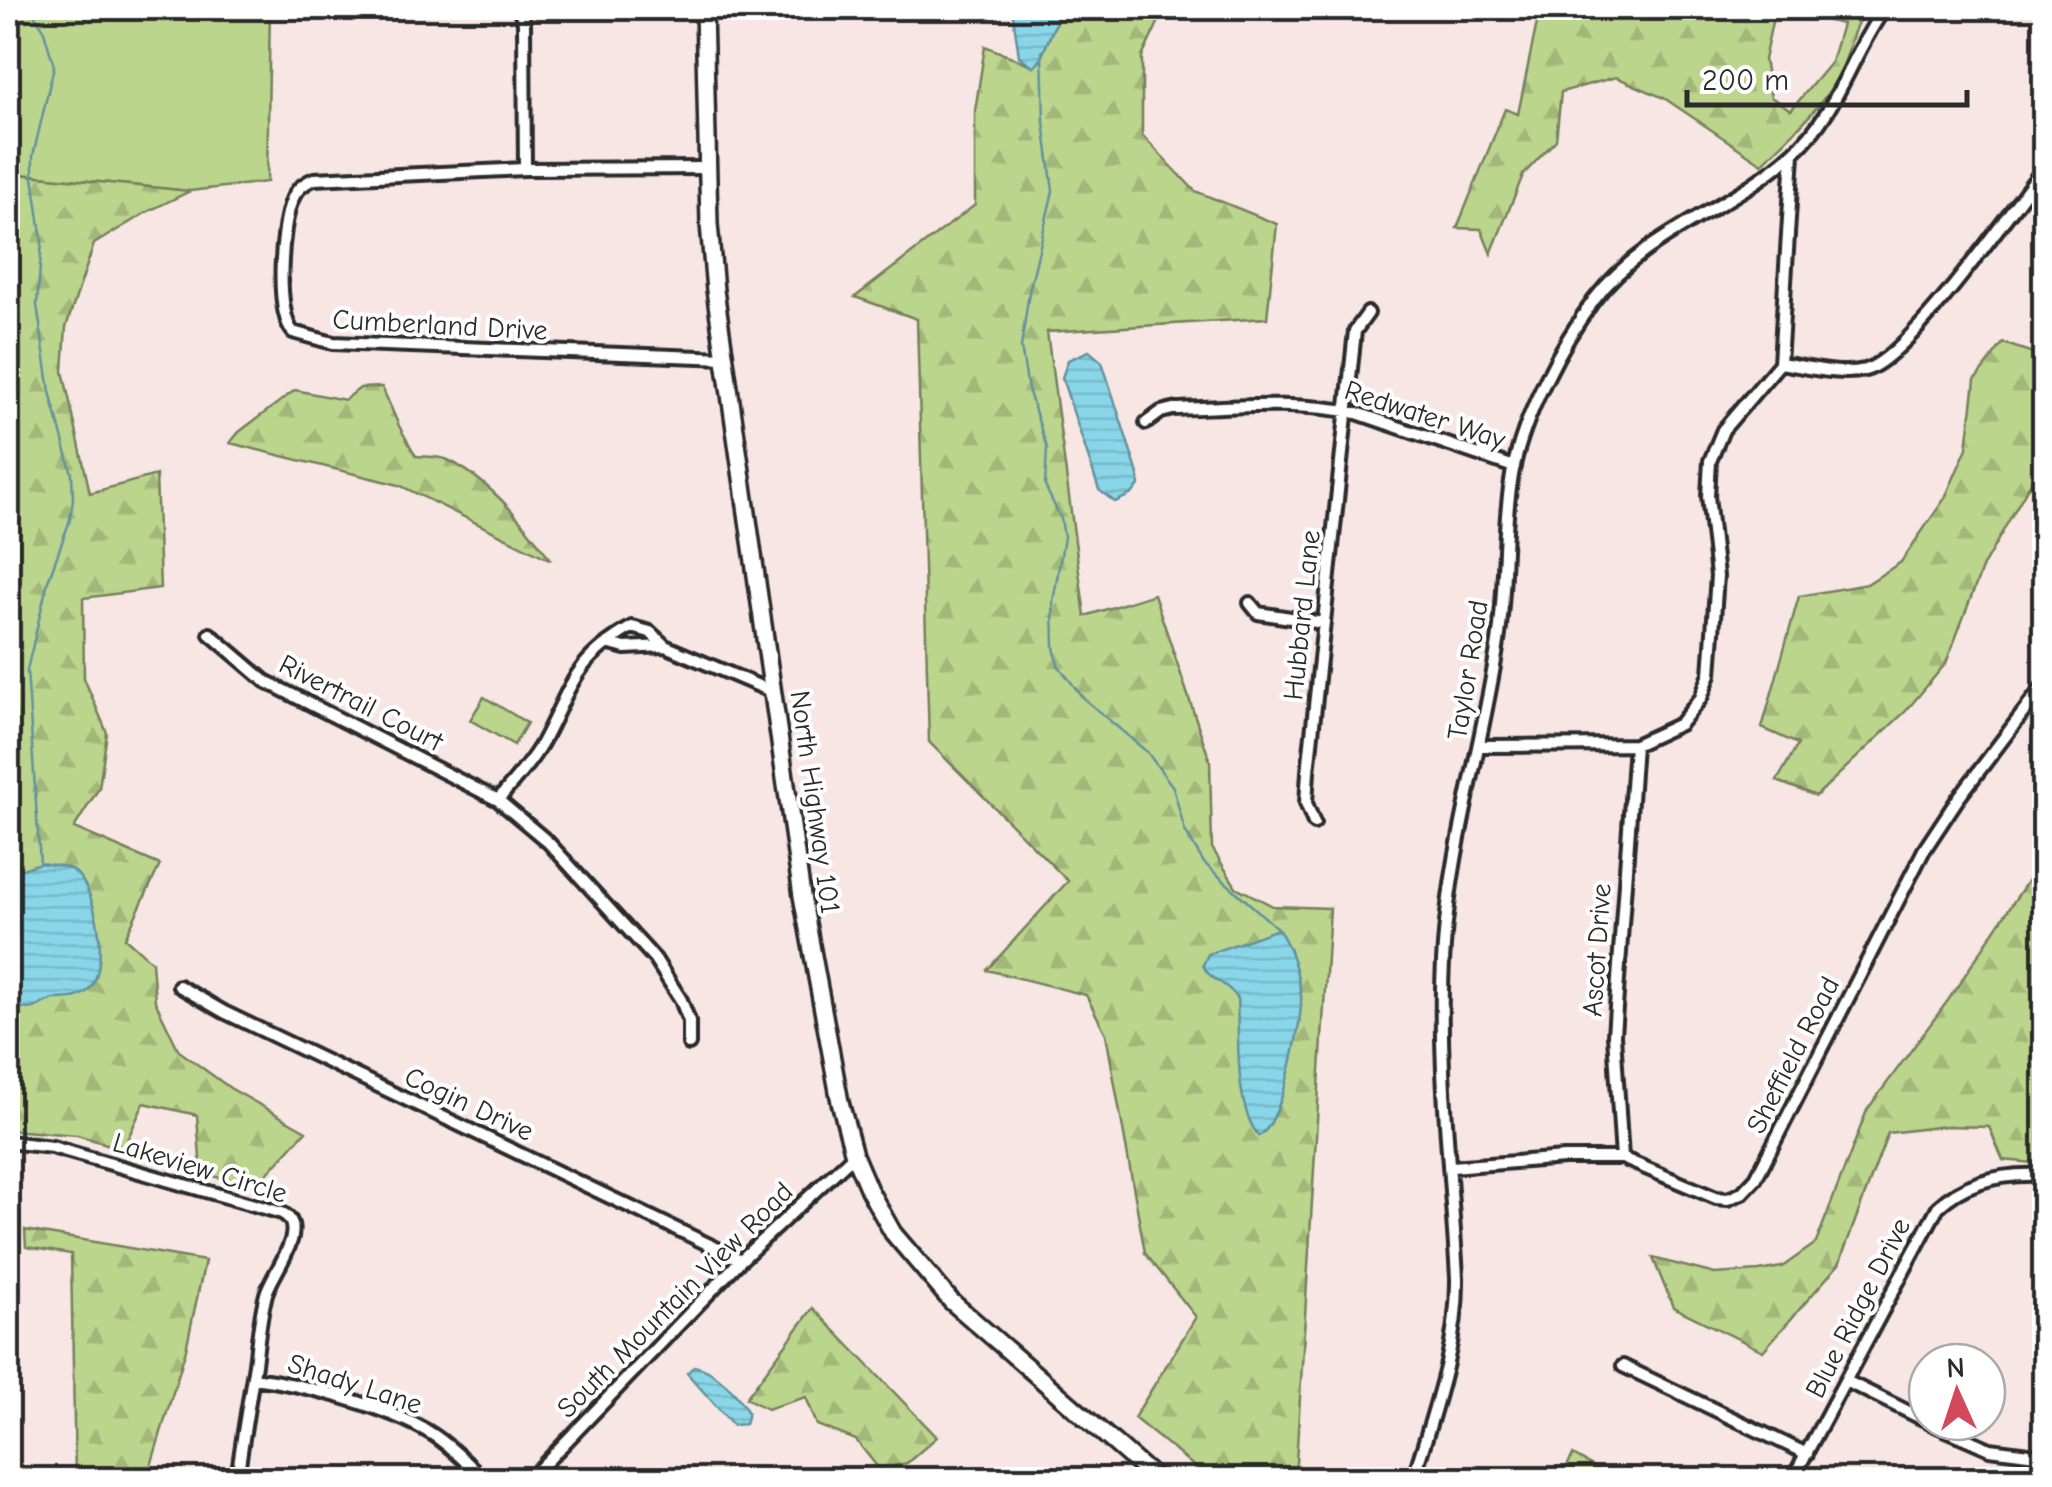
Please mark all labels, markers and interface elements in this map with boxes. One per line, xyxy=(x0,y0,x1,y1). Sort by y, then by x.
scale bar xyxy=(1687,45,1967,107)
text: 200 m xyxy=(1702,63,1789,98)
street label: Cumberland Drive xyxy=(332,303,548,347)
street label: Redwater Way xyxy=(1341,374,1510,456)
street label: Hubbard Lane xyxy=(1277,528,1327,702)
street label: Taylor Road xyxy=(1441,598,1495,742)
street label: Rivertrail Court xyxy=(274,648,449,758)
street label: North Highway 101 xyxy=(784,688,846,916)
street label: Ascot Drive xyxy=(1576,882,1618,1018)
street label: Sheffield Road xyxy=(1740,971,1846,1139)
street label: Cogin Drive xyxy=(400,1060,538,1148)
street label: Lakeview Circle xyxy=(109,1126,291,1210)
street label: South Mountain View Road xyxy=(551,1176,799,1424)
street label: Blue Ridge Drive xyxy=(1799,1213,1917,1403)
north arrow xyxy=(1907,1342,2007,1442)
street label: Shady Lane xyxy=(284,1347,426,1421)
text: N xyxy=(1946,1352,1966,1384)

